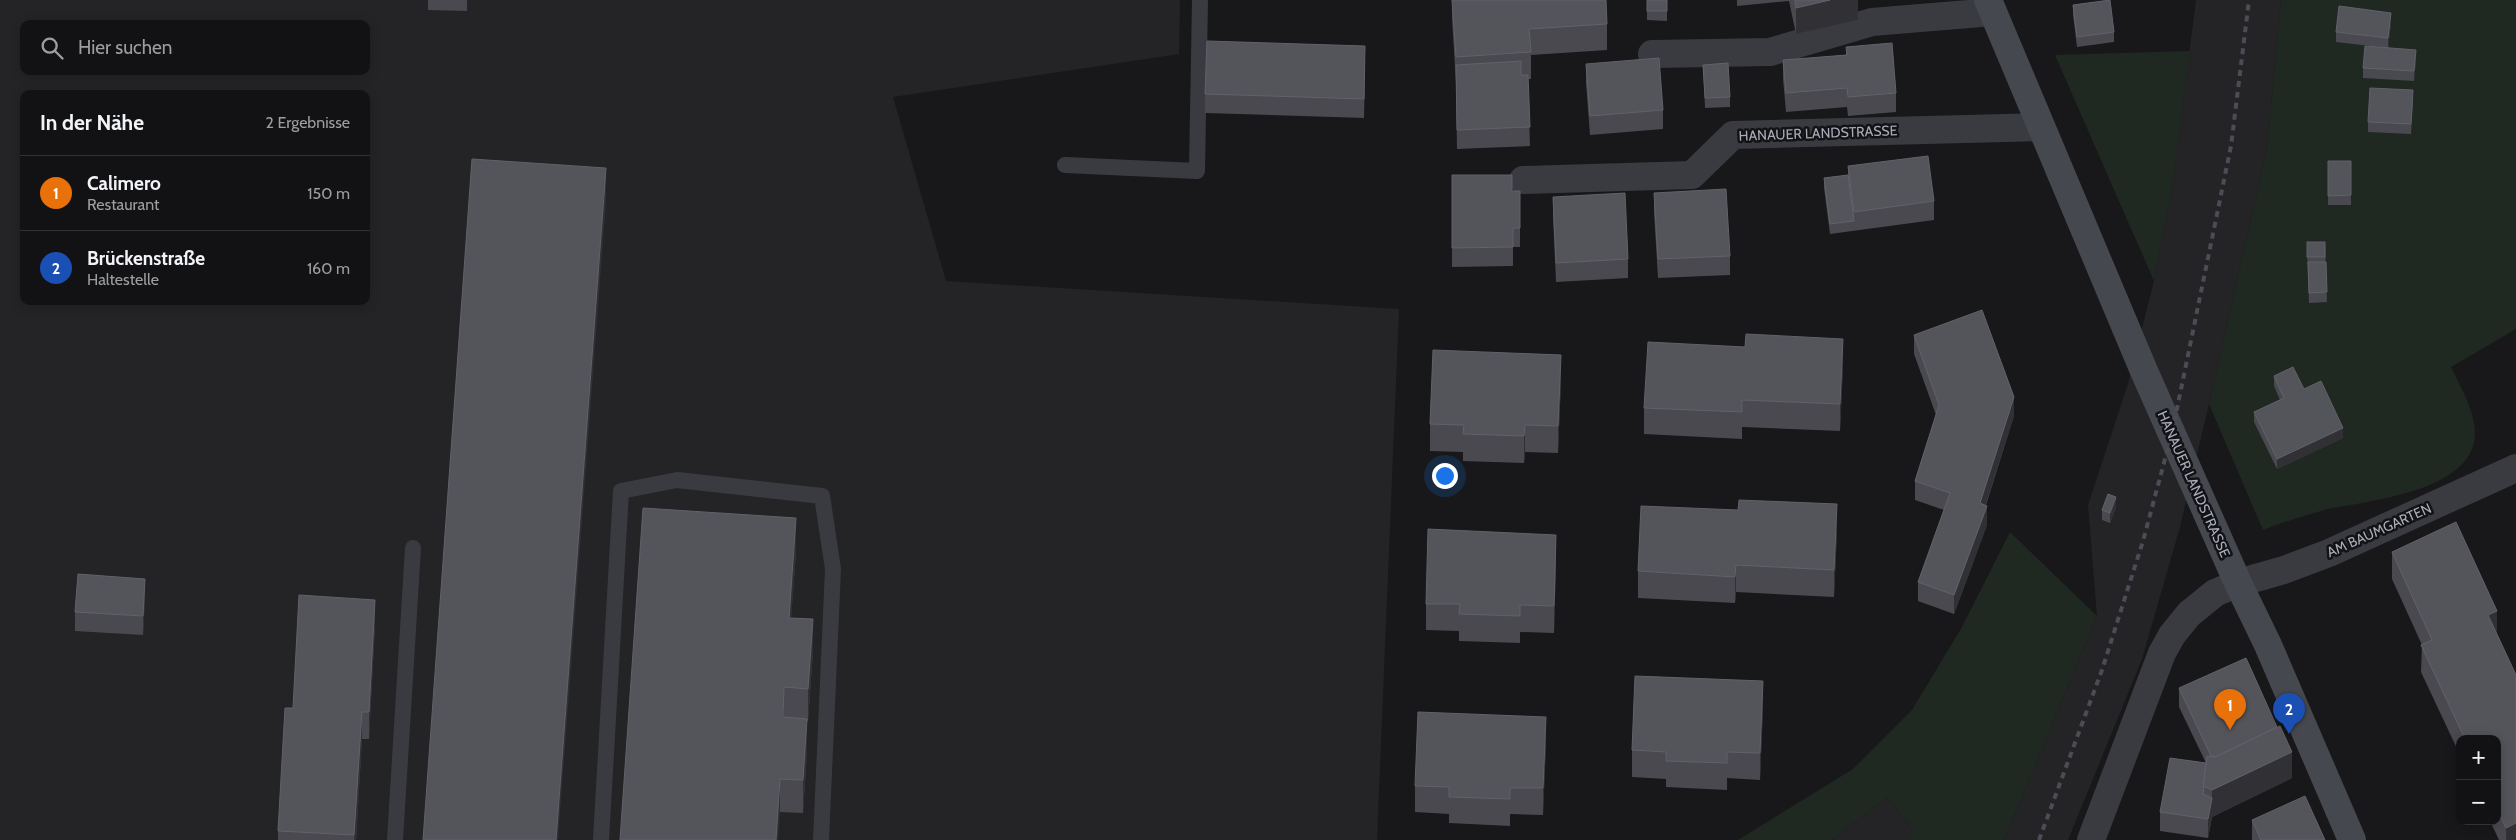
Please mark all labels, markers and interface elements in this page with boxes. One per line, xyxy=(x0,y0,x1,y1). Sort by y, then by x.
search box xyxy=(20,20,370,75)
icon: search xyxy=(38,34,66,62)
text: Hier suchen xyxy=(78,36,172,59)
text: In der Nähe xyxy=(40,110,144,135)
text: 2 Ergebnisse xyxy=(266,113,350,132)
street label: HANAUER LANDSTRASSE xyxy=(1738,121,1898,145)
text: Calimero xyxy=(87,172,161,195)
text: 1 xyxy=(53,184,59,203)
text: 150 m xyxy=(307,184,350,203)
text: Restaurant xyxy=(87,195,159,214)
text: Brückenstraße xyxy=(87,247,205,270)
text: 2 xyxy=(52,259,60,278)
text: 160 m xyxy=(307,259,350,278)
text: Haltestelle xyxy=(87,270,159,289)
street label: HANAUER LANDSTRASSE xyxy=(2153,408,2235,560)
your location xyxy=(1432,463,1458,489)
street label: AM BAUMGARTEN xyxy=(2324,499,2434,561)
pin: 1 xyxy=(2214,689,2246,730)
pin: 2 xyxy=(2273,693,2305,734)
map controls xyxy=(2456,735,2501,825)
button: + xyxy=(2456,735,2501,780)
button: − xyxy=(2456,780,2501,825)

